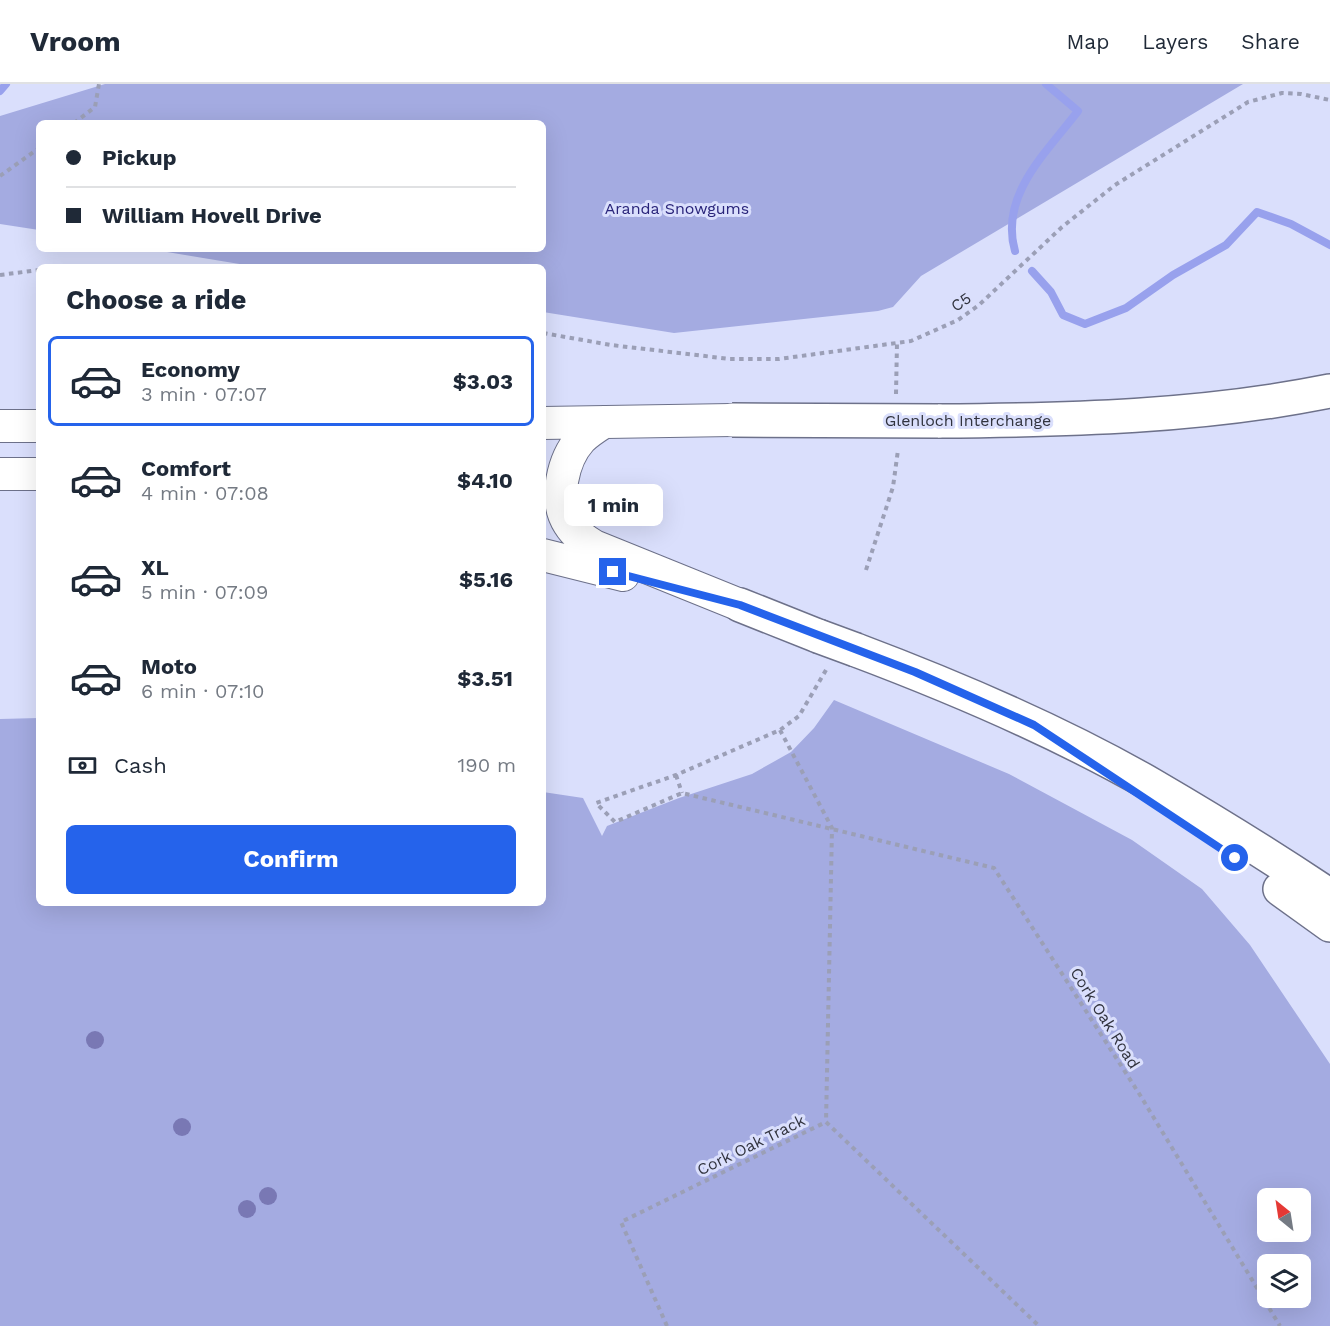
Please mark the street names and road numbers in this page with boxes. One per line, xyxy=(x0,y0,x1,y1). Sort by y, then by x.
street label: C5 xyxy=(947,288,975,316)
street label: Glenloch Interchange xyxy=(885,411,1051,430)
street label: Cork Oak Road xyxy=(1066,964,1144,1072)
street label: Cork Oak Track xyxy=(694,1111,808,1179)

